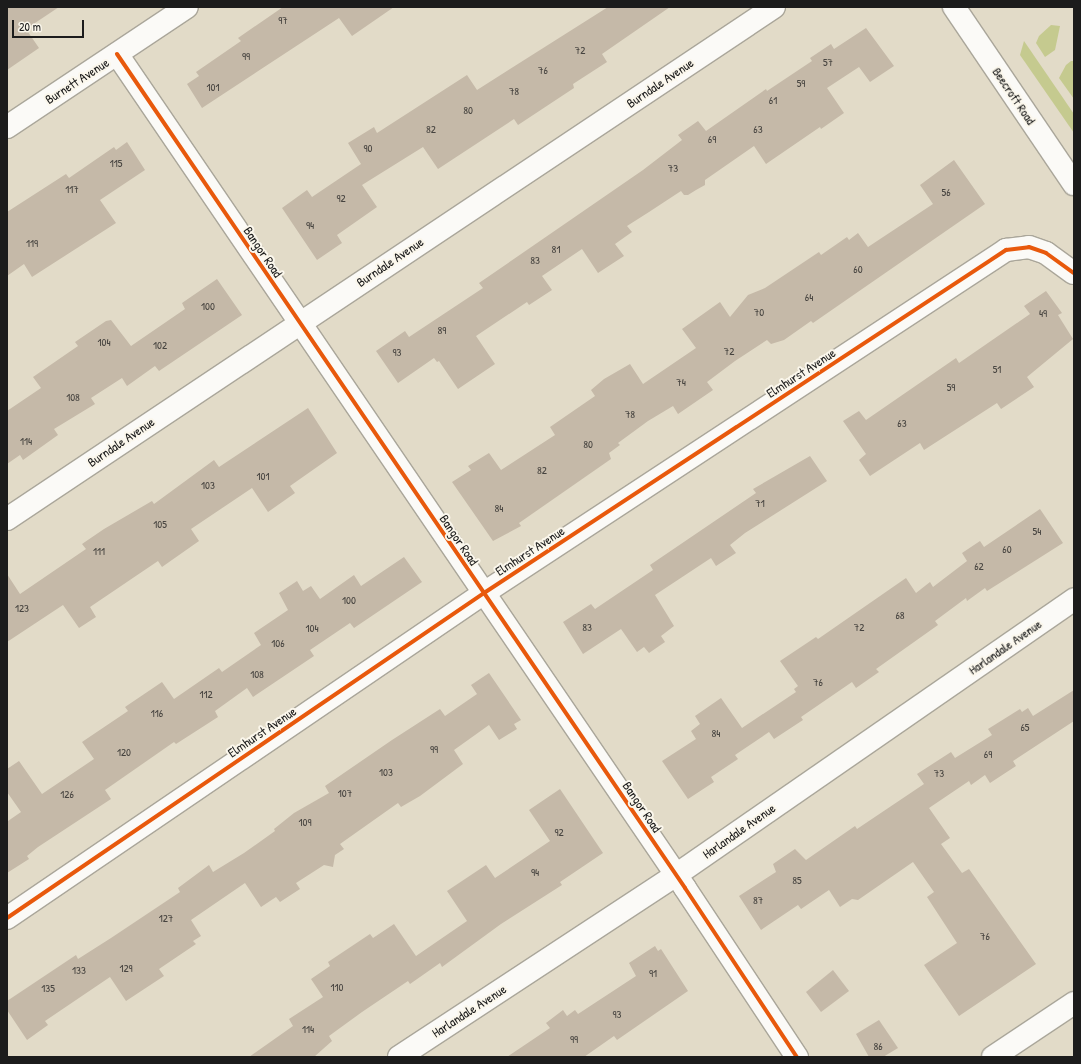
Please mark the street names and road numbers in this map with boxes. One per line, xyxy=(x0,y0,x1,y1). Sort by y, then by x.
street label: Burnett Avenue xyxy=(42,55,112,107)
street label: Burndale Avenue xyxy=(624,55,696,111)
street label: Beecroft Road xyxy=(989,64,1039,128)
street label: Bangor Road xyxy=(240,224,286,280)
street label: Burndale Avenue xyxy=(354,234,426,290)
street label: Elmhurst Avenue xyxy=(764,345,838,401)
street label: Burndale Avenue xyxy=(85,414,157,470)
street label: Bangor Road xyxy=(436,512,482,568)
street label: Elmhurst Avenue xyxy=(493,523,567,579)
street label: Harlandale Avenue xyxy=(966,616,1044,678)
street label: Elmhurst Avenue xyxy=(225,703,299,761)
street label: Bangor Road xyxy=(619,779,665,835)
street label: Harlandale Avenue xyxy=(700,800,778,862)
street label: Harlandale Avenue xyxy=(429,981,509,1041)

